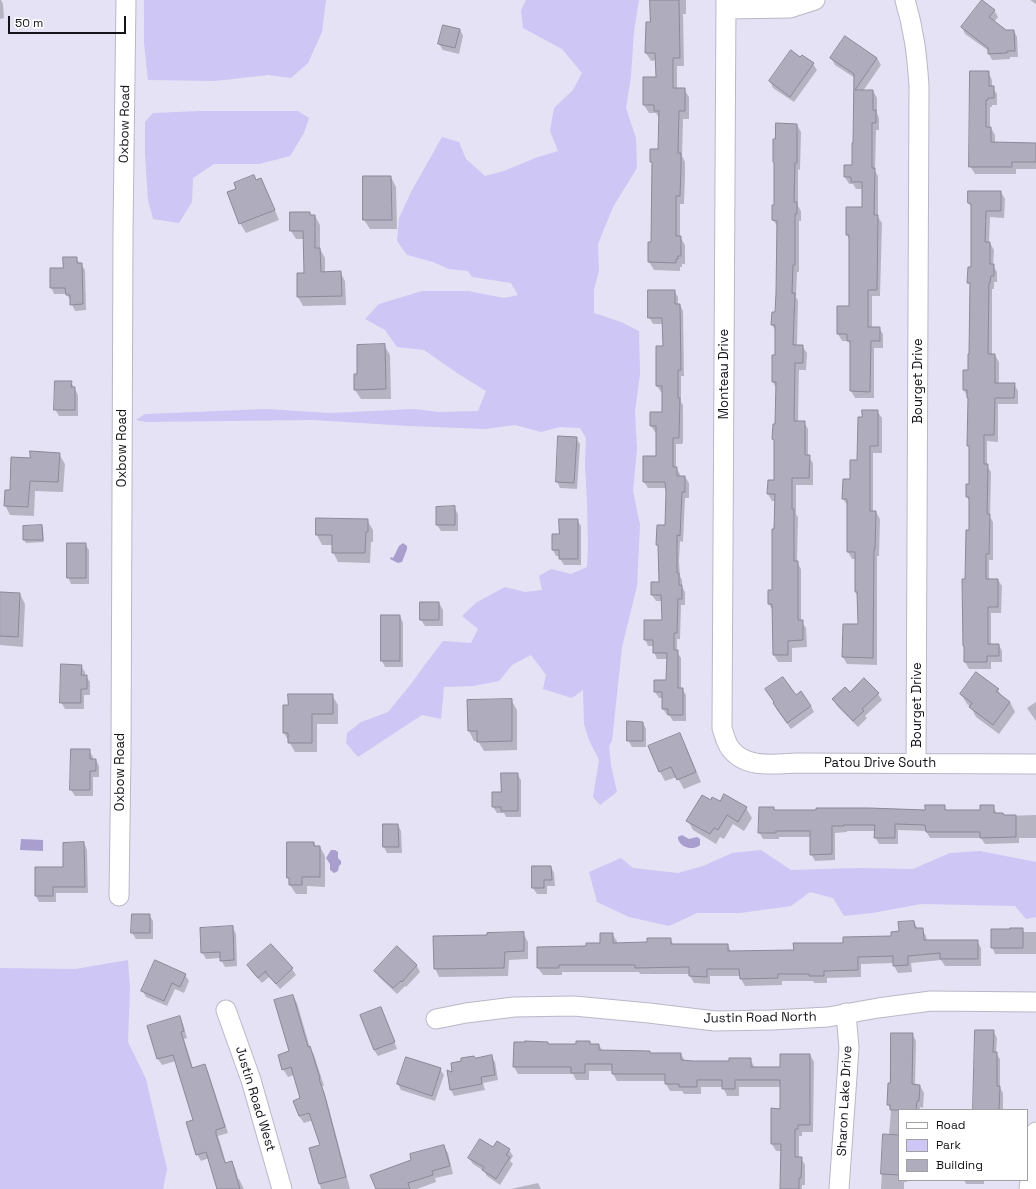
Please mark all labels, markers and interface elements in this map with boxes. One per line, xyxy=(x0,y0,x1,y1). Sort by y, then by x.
scale bar xyxy=(10,8,128,34)
text: 50 m xyxy=(15,15,43,31)
street label: Oxbow Road xyxy=(117,85,133,163)
street label: Monteau Drive xyxy=(716,329,732,419)
street label: Bourget Drive xyxy=(910,338,926,424)
street label: Oxbow Road xyxy=(114,409,130,487)
street label: Bourget Drive xyxy=(909,662,925,748)
street label: Oxbow Road xyxy=(112,733,128,811)
street label: Patou Drive South xyxy=(824,755,936,771)
street label: Justin Road North xyxy=(703,1009,817,1027)
street label: Justin Road West xyxy=(232,1044,278,1154)
street label: Sharon Lake Drive xyxy=(834,1045,856,1157)
legend xyxy=(898,1109,1028,1181)
text: Road xyxy=(936,1117,965,1133)
text: Park xyxy=(936,1137,961,1153)
text: Building xyxy=(936,1157,983,1173)

